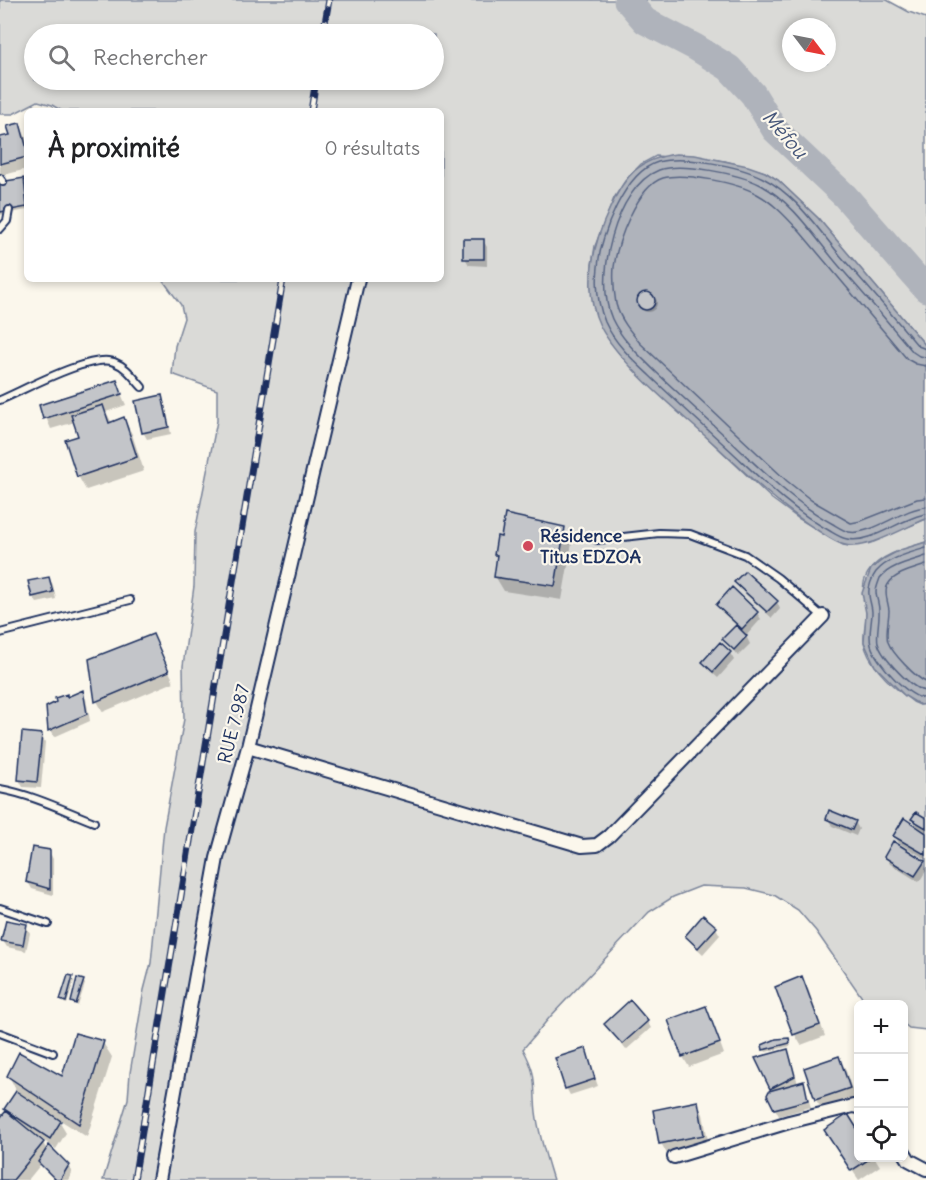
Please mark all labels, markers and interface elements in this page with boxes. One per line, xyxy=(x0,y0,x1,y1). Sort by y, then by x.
north arrow xyxy=(782,18,836,72)
search box xyxy=(24,24,444,90)
icon: search xyxy=(45,41,78,74)
text: Rechercher xyxy=(93,43,208,71)
water label: Méfou xyxy=(758,104,814,164)
text: À proximité xyxy=(48,131,180,164)
text: 0 résultats xyxy=(324,135,420,160)
place label: Résidence Titus EDZOA xyxy=(540,524,641,568)
marker: Résidence Titus EDZOA xyxy=(521,539,535,553)
street label: RUE 7.987 xyxy=(213,682,254,766)
map controls xyxy=(854,1000,908,1162)
button: + xyxy=(854,1000,908,1054)
button: − xyxy=(854,1054,908,1108)
button: locate xyxy=(854,1108,908,1162)

